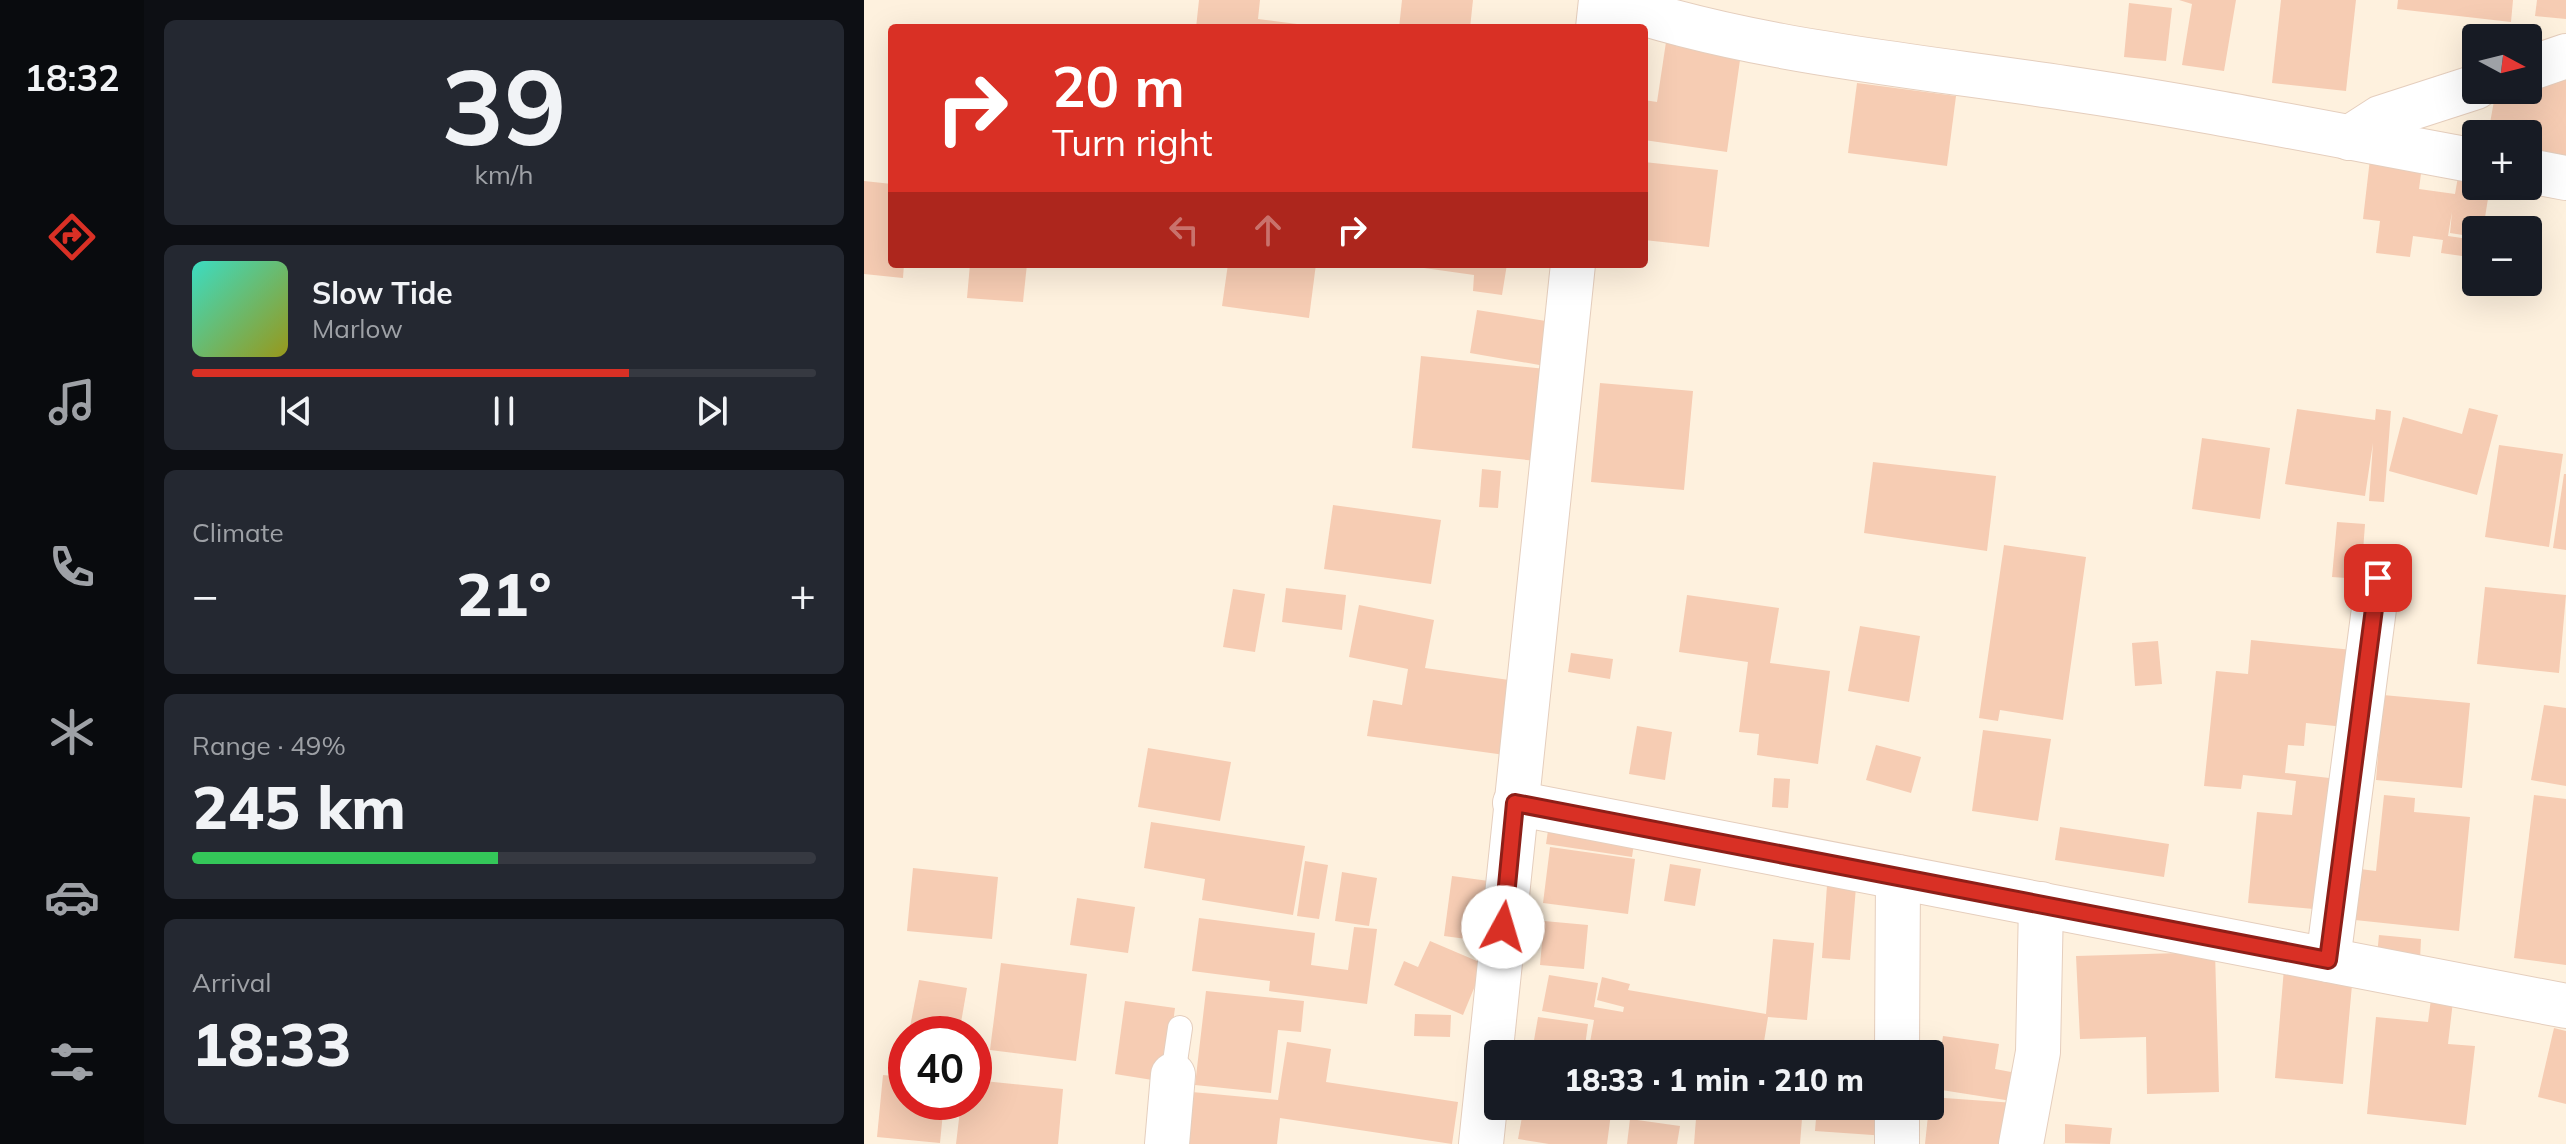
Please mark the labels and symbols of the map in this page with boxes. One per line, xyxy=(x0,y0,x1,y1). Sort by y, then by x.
north arrow xyxy=(2462,24,2542,104)
pin xyxy=(2344,544,2412,612)
position arrow xyxy=(1461,885,1545,969)
speed limit sign: 40 xyxy=(888,1016,992,1120)

